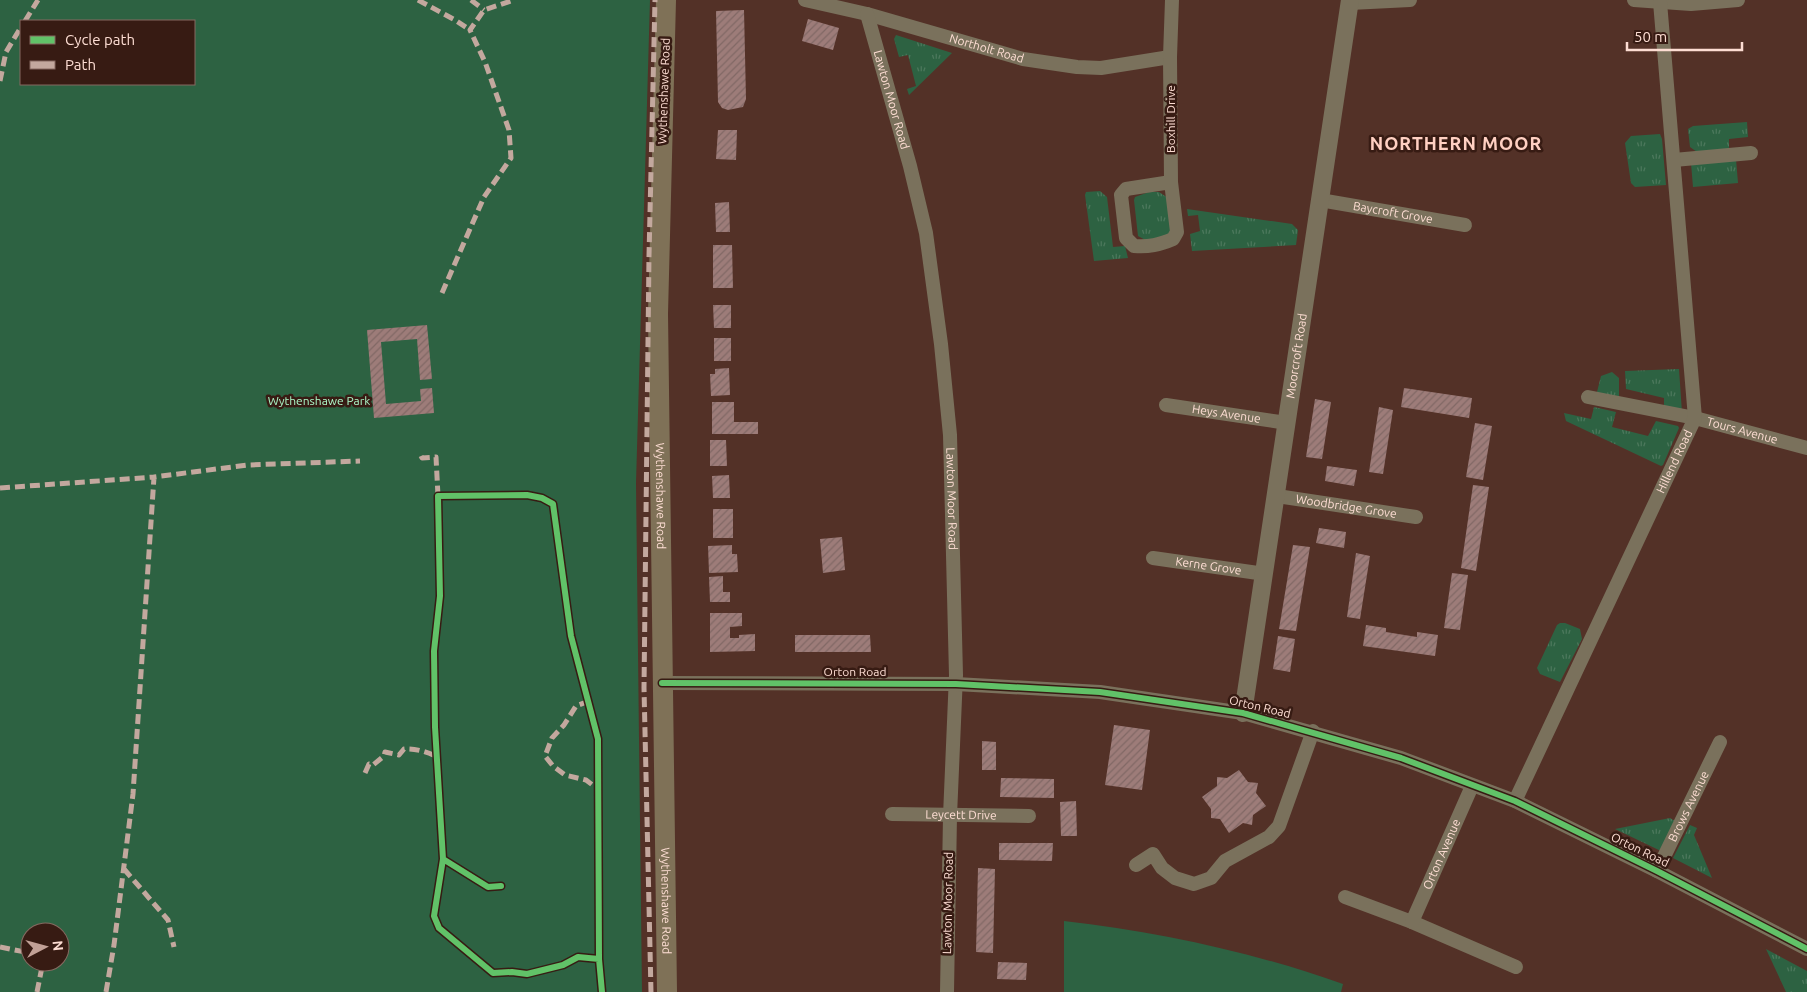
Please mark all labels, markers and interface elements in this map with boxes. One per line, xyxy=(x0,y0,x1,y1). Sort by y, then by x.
legend xyxy=(20,20,195,85)
scale bar xyxy=(1627,20,1742,52)
text: 50 m xyxy=(1634,28,1667,45)
text: Cycle path xyxy=(65,31,135,48)
street label: Northolt Road xyxy=(948,31,1026,65)
street label: Wythenshawe Road xyxy=(655,38,672,144)
street label: Lawton Moor Road xyxy=(872,48,912,151)
text: Path xyxy=(65,56,96,73)
street label: Boxhill Drive xyxy=(1164,85,1177,153)
district label: NORTHERN MOOR xyxy=(1370,133,1542,153)
street label: Baycroft Grove xyxy=(1352,199,1434,225)
street label: Moorcroft Road xyxy=(1283,312,1309,399)
park label: Wythenshawe Park xyxy=(268,394,370,407)
street label: Heys Avenue xyxy=(1191,402,1262,425)
street label: Tours Avenue xyxy=(1705,414,1779,446)
street label: Hillend Road xyxy=(1654,428,1695,495)
street label: Wythenshawe Road xyxy=(654,443,668,549)
street label: Lawton Moor Road xyxy=(944,447,960,550)
street label: Woodbridge Grove xyxy=(1295,492,1398,520)
street label: Kerne Grove xyxy=(1175,554,1242,577)
street label: Orton Road xyxy=(824,665,886,678)
street label: Orton Road xyxy=(1228,693,1292,720)
street label: Brows Avenue xyxy=(1665,769,1711,844)
street label: Leycett Drive xyxy=(925,807,997,822)
street label: Orton Avenue xyxy=(1420,817,1463,891)
street label: Orton Road xyxy=(1609,830,1671,869)
street label: Wythenshawe Road xyxy=(659,847,673,954)
street label: Lawton Moor Road xyxy=(940,852,955,954)
north arrow xyxy=(20,922,70,972)
text: N xyxy=(49,940,66,952)

